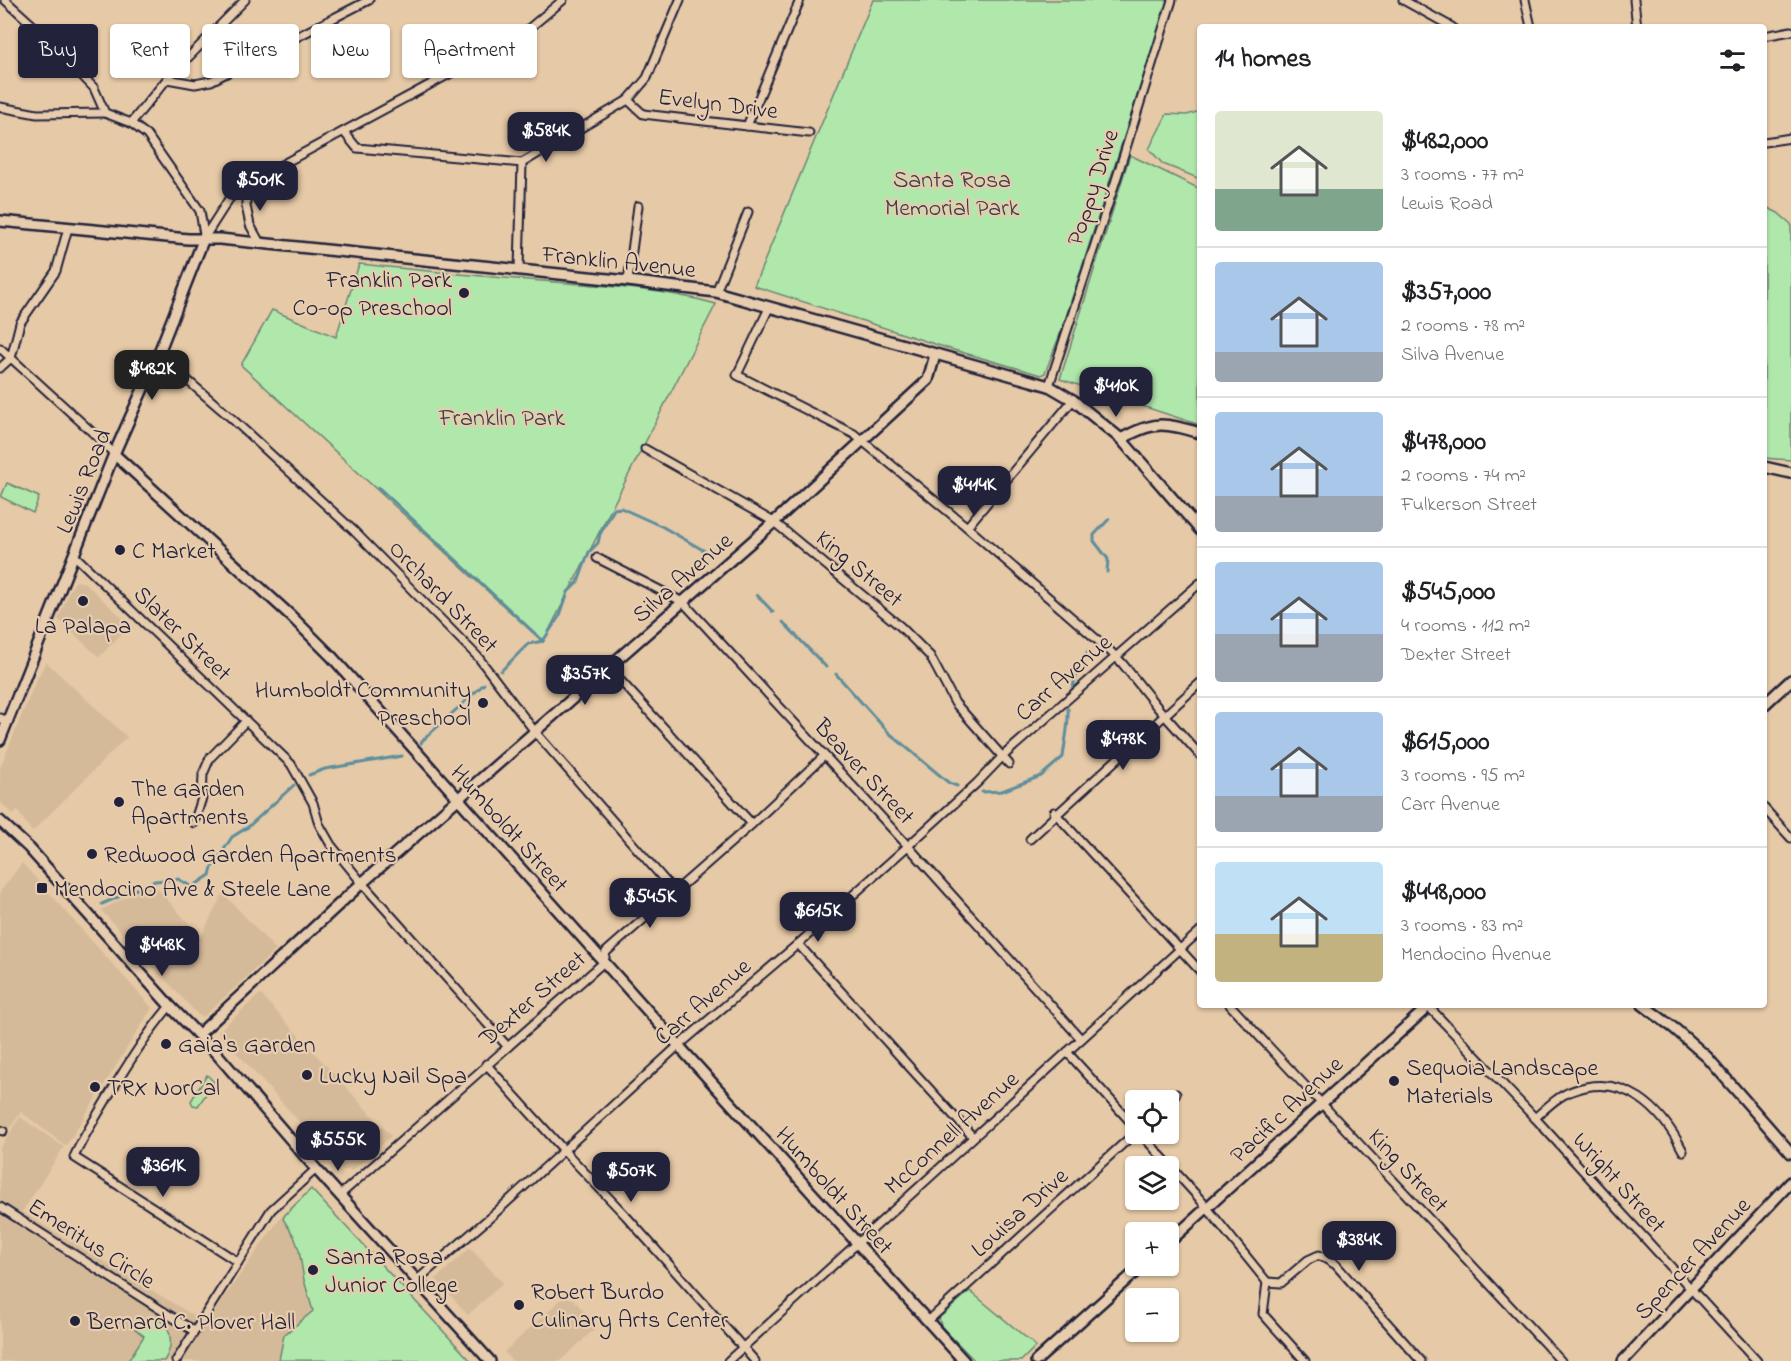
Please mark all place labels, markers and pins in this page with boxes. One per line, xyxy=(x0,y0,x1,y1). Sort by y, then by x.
pin: $584K xyxy=(504,112,588,163)
pin: $501K xyxy=(218,161,302,212)
place label: Franklin Park Co-op Preschool xyxy=(293,264,452,327)
marker: Franklin Park Co-op Preschool xyxy=(457,286,471,300)
pin: $482K xyxy=(110,350,194,401)
pin: $410K xyxy=(1074,367,1158,418)
pin: $414K xyxy=(932,466,1016,517)
place label: C Market xyxy=(132,535,215,570)
marker: C Market xyxy=(113,543,127,557)
marker: La Palapa xyxy=(76,594,90,608)
place label: La Palapa xyxy=(35,610,131,645)
pin: $357K xyxy=(543,655,627,706)
place label: Humboldt Community Preschool xyxy=(255,674,471,737)
marker: Humboldt Community Preschool xyxy=(476,696,490,710)
pin: $478K xyxy=(1081,720,1165,771)
place label: The Garden Apartments xyxy=(131,773,249,836)
marker: The Garden Apartments xyxy=(112,795,126,809)
place label: Redwood Garden Apartments xyxy=(104,839,397,874)
marker: Redwood Garden Apartments xyxy=(85,847,99,861)
place label: Mendocino Ave & Steele Lane xyxy=(54,873,331,908)
pin: $545K xyxy=(608,878,692,929)
marker: Mendocino Ave & Steele Lane xyxy=(35,881,49,895)
pin: $615K xyxy=(776,892,860,943)
pin: $448K xyxy=(120,926,204,977)
place label: Gaia's Garden xyxy=(178,1029,316,1064)
marker: Gaia's Garden xyxy=(159,1037,173,1051)
place label: Sequoia Landscape Materials xyxy=(1406,1052,1599,1115)
place label: Lucky Nail Spa xyxy=(319,1060,467,1096)
marker: Lucky Nail Spa xyxy=(300,1068,314,1082)
place label: TRX NorCal xyxy=(107,1072,220,1107)
marker: Sequoia Landscape Materials xyxy=(1387,1074,1401,1088)
marker: TRX NorCal xyxy=(88,1080,102,1094)
pin: $555K xyxy=(296,1121,380,1172)
pin: $361K xyxy=(121,1147,205,1198)
pin: $507K xyxy=(589,1152,673,1203)
pin: $384K xyxy=(1317,1221,1401,1272)
place label: Santa Rosa Junior College xyxy=(325,1241,458,1304)
marker: Santa Rosa Junior College xyxy=(306,1263,320,1277)
place label: Robert Burdo Culinary Arts Center xyxy=(531,1276,729,1340)
marker: Robert Burdo Culinary Arts Center xyxy=(512,1298,526,1312)
place label: Bernard C. Plover Hall xyxy=(86,1306,295,1341)
marker: Bernard C. Plover Hall xyxy=(68,1314,82,1328)

